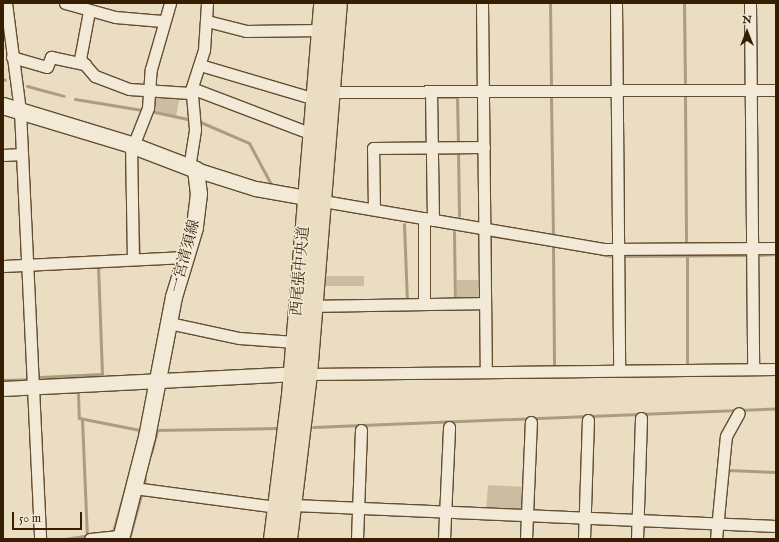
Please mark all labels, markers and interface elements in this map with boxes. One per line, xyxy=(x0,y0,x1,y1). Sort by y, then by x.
north arrow xyxy=(727,12,767,52)
text: N xyxy=(742,13,752,27)
street label: 一宮清須線 xyxy=(167,217,203,295)
street label: 西尾張中央道 xyxy=(287,225,313,317)
scale bar xyxy=(14,504,84,530)
text: 50 m xyxy=(19,511,41,526)

